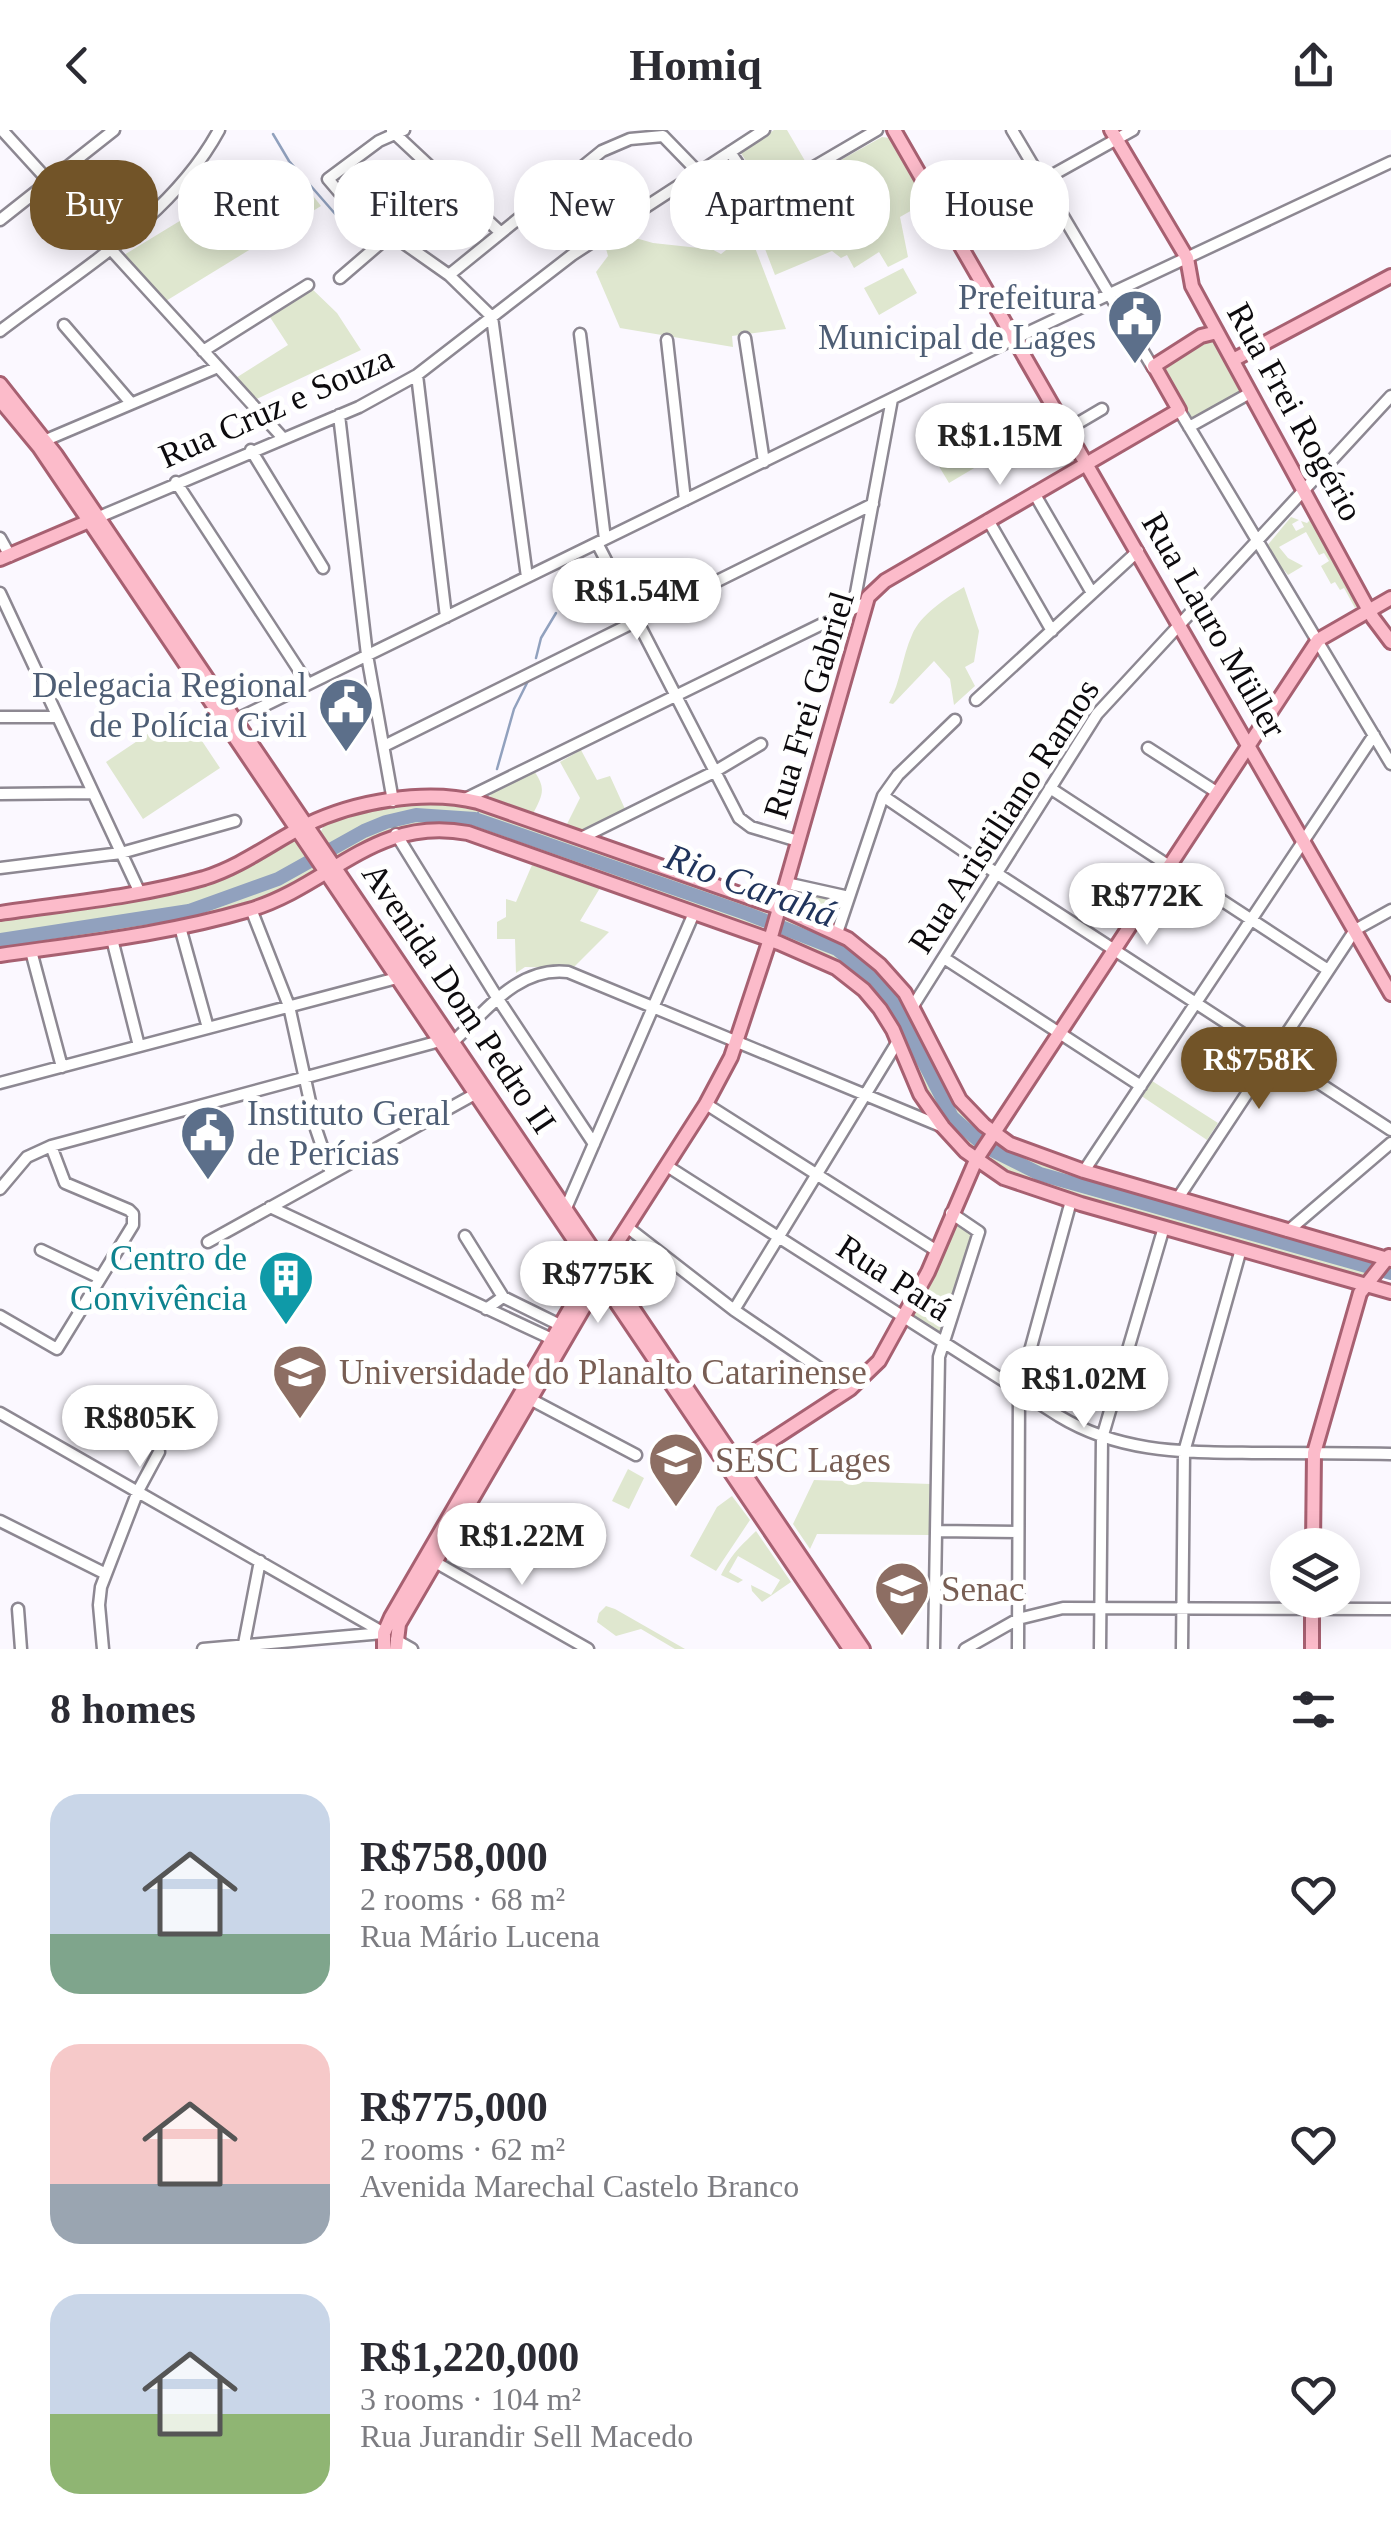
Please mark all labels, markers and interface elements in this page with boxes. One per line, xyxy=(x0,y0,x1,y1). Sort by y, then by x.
icon: back xyxy=(50,38,105,93)
icon: share xyxy=(1286,38,1341,93)
text: Homiq xyxy=(629,40,762,90)
chip: Buy xyxy=(30,160,158,250)
chip: Rent xyxy=(178,160,314,250)
chip: Filters xyxy=(334,160,494,250)
chip: New xyxy=(514,160,650,250)
chip: Apartment xyxy=(670,160,890,250)
chip: House xyxy=(910,160,1069,250)
place label: Prefeitura Municipal de Lages xyxy=(818,278,1096,357)
public building icon: Prefeitura Municipal de Lages xyxy=(1105,287,1165,366)
street label: Rua Frei Rogério xyxy=(1219,296,1371,528)
street label: Rua Cruz e Souza xyxy=(153,338,399,476)
pin: R$1.15M xyxy=(908,403,1092,488)
text: R$1.15M xyxy=(937,417,1063,453)
street label: Rua Lauro Müller xyxy=(1134,506,1294,744)
pin: R$1.54M xyxy=(545,558,729,643)
text: R$1.54M xyxy=(574,572,700,608)
street label: Rua Frei Gabriel xyxy=(756,587,862,823)
place label: Delegacia Regional de Polícia Civil xyxy=(32,666,307,745)
street label: Rua Aristiliano Ramos xyxy=(901,672,1107,960)
public building icon: Delegacia Regional de Polícia Civil xyxy=(316,675,376,754)
water label: Rio Carahá xyxy=(659,834,842,935)
street label: Avenida Dom Pedro II xyxy=(354,856,564,1140)
pin: R$772K xyxy=(1066,863,1228,948)
text: R$772K xyxy=(1091,877,1203,913)
pin: R$758K xyxy=(1178,1027,1340,1112)
text: R$758K xyxy=(1203,1041,1315,1077)
place label: Instituto Geral de Perícias xyxy=(247,1094,450,1173)
public building icon: Instituto Geral de Perícias xyxy=(178,1103,238,1182)
street label: Rua Pará xyxy=(830,1227,958,1329)
place label: Centro de Convivência xyxy=(70,1239,247,1318)
pin: R$775K xyxy=(517,1241,679,1326)
building icon: Centro de Convivência xyxy=(256,1248,316,1327)
text: R$775K xyxy=(542,1255,654,1291)
school or university icon: Universidade do Planalto Catarinense xyxy=(270,1342,330,1421)
pin: R$1.02M xyxy=(992,1346,1176,1431)
place label: Universidade do Planalto Catarinense xyxy=(339,1353,867,1392)
text: R$1.02M xyxy=(1021,1360,1147,1396)
pin: R$805K xyxy=(59,1385,221,1470)
text: R$805K xyxy=(84,1399,196,1435)
school or university icon: SESC Lages xyxy=(646,1430,706,1509)
place label: SESC Lages xyxy=(715,1441,891,1480)
pin: R$1.22M xyxy=(430,1503,614,1588)
text: R$1.22M xyxy=(459,1517,585,1553)
map controls xyxy=(1270,1528,1360,1618)
button: layers xyxy=(1270,1528,1360,1618)
school or university icon: Senac xyxy=(872,1559,932,1638)
place label: Senac xyxy=(941,1570,1025,1609)
icon: filters xyxy=(1286,1682,1341,1737)
text: 8 homes xyxy=(50,1686,196,1732)
icon: home xyxy=(130,1834,250,1954)
text: R$758,000 xyxy=(360,1834,548,1880)
icon: heart xyxy=(1286,1867,1341,1922)
text: 2 rooms · 68 m² xyxy=(360,1881,565,1917)
text: Rua Mário Lucena xyxy=(360,1918,600,1954)
icon: home xyxy=(130,2084,250,2204)
text: R$775,000 xyxy=(360,2084,548,2130)
icon: heart xyxy=(1286,2117,1341,2172)
text: 2 rooms · 62 m² xyxy=(360,2131,565,2167)
text: Avenida Marechal Castelo Branco xyxy=(360,2168,799,2204)
icon: home xyxy=(130,2334,250,2454)
text: R$1,220,000 xyxy=(360,2334,579,2380)
icon: heart xyxy=(1286,2367,1341,2422)
text: 3 rooms · 104 m² xyxy=(360,2381,581,2417)
text: Rua Jurandir Sell Macedo xyxy=(360,2418,693,2454)

